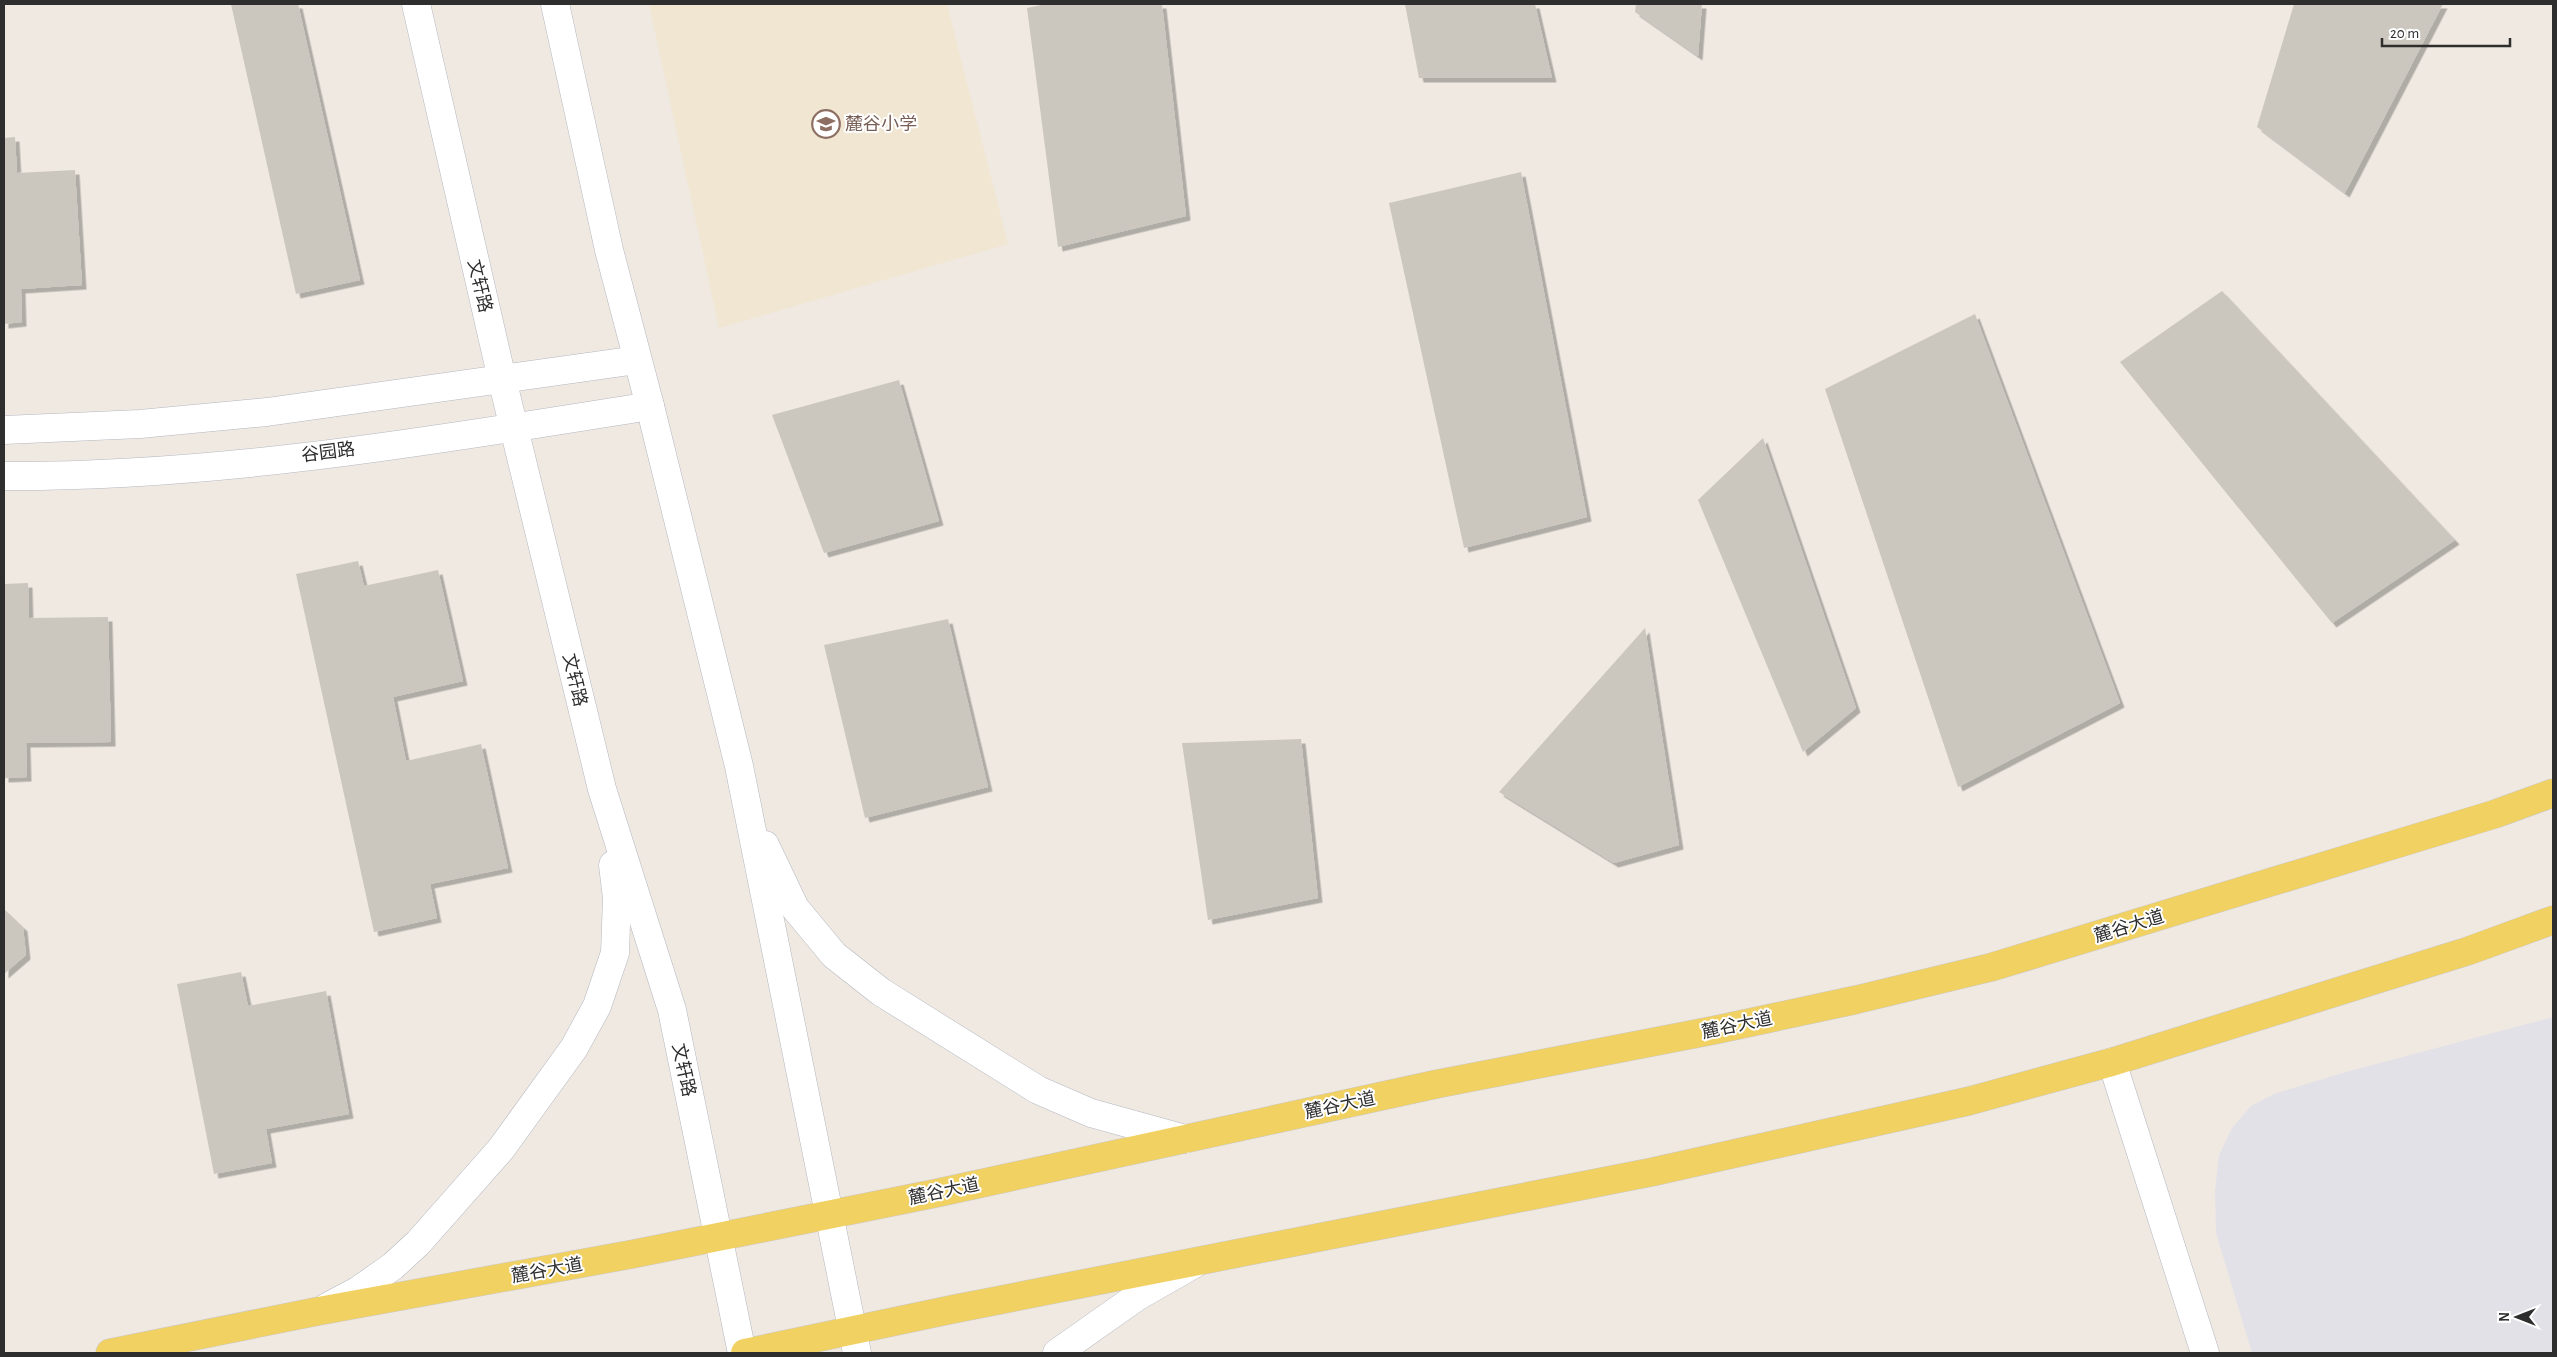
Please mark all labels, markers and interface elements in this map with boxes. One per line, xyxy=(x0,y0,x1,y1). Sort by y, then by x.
scale bar xyxy=(2382,15,2510,47)
text: 20 m xyxy=(2390,26,2419,41)
school or university icon: 麓谷小学 xyxy=(811,109,841,139)
place label: 麓谷小学 xyxy=(845,114,917,134)
street label: 文轩路 xyxy=(464,257,496,315)
street label: 谷园路 xyxy=(300,439,356,465)
street label: 文轩路 xyxy=(559,651,591,709)
street label: 麓谷大道 xyxy=(2092,906,2166,946)
street label: 麓谷大道 xyxy=(1700,1008,1774,1042)
street label: 文轩路 xyxy=(669,1042,699,1098)
street label: 麓谷大道 xyxy=(1303,1088,1377,1122)
street label: 麓谷大道 xyxy=(907,1174,981,1208)
street label: 麓谷大道 xyxy=(510,1254,584,1286)
north arrow xyxy=(2492,1292,2542,1342)
text: N xyxy=(2498,1312,2512,1322)

